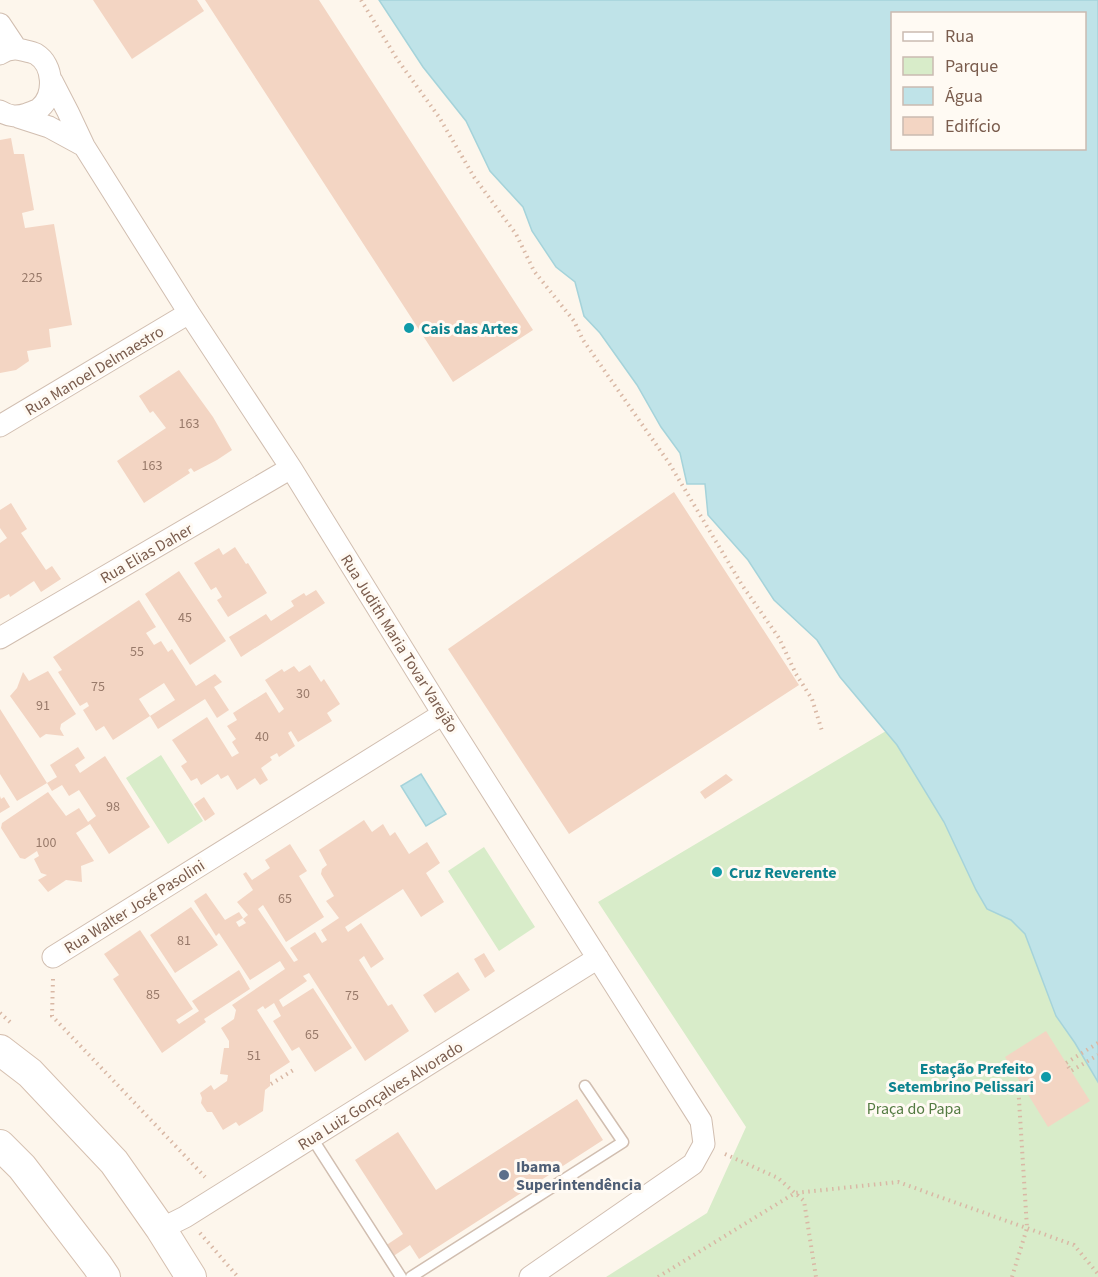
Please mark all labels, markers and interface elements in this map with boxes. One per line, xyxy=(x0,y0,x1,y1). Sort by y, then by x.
legend xyxy=(891,12,1086,150)
text: Rua xyxy=(945,24,974,49)
text: Parque xyxy=(945,54,998,79)
text: Água xyxy=(945,84,983,109)
text: Edifício xyxy=(945,114,1001,139)
house number: 225 xyxy=(22,268,42,288)
place label: Cais das Artes xyxy=(421,318,518,340)
street label: Rua Manoel Delmaestro xyxy=(21,321,168,421)
marker: Cais das Artes xyxy=(402,321,416,335)
house number: 163 xyxy=(179,414,199,434)
house number: 163 xyxy=(142,456,162,476)
street label: Rua Elias Daher xyxy=(96,518,197,589)
street label: Rua Judith Maria Tovar Varejão xyxy=(335,550,463,737)
house number: 45 xyxy=(178,608,192,628)
house number: 55 xyxy=(130,642,144,662)
house number: 75 xyxy=(91,677,105,697)
house number: 30 xyxy=(296,684,310,704)
house number: 91 xyxy=(36,696,50,716)
house number: 40 xyxy=(255,727,269,747)
house number: 98 xyxy=(106,797,120,817)
house number: 100 xyxy=(36,833,56,853)
street label: Rua Walter José Pasolini xyxy=(60,855,209,959)
place label: Cruz Reverente xyxy=(729,862,836,884)
marker: Cruz Reverente xyxy=(710,865,724,879)
house number: 65 xyxy=(278,889,292,909)
house number: 81 xyxy=(177,931,191,951)
house number: 85 xyxy=(146,985,160,1005)
house number: 75 xyxy=(345,986,359,1006)
house number: 65 xyxy=(305,1025,319,1045)
street label: Rua Luiz Gonçalves Alvorado xyxy=(294,1036,467,1156)
house number: 51 xyxy=(247,1046,261,1066)
place label: Estação Prefeito Setembrino Pelissari xyxy=(888,1058,1034,1098)
marker: Estação Prefeito Setembrino Pelissari xyxy=(1039,1070,1053,1084)
park label: Praça do Papa xyxy=(867,1098,961,1120)
place label: Ibama Superintendência xyxy=(516,1156,642,1196)
marker: Ibama Superintendência xyxy=(497,1168,511,1182)

